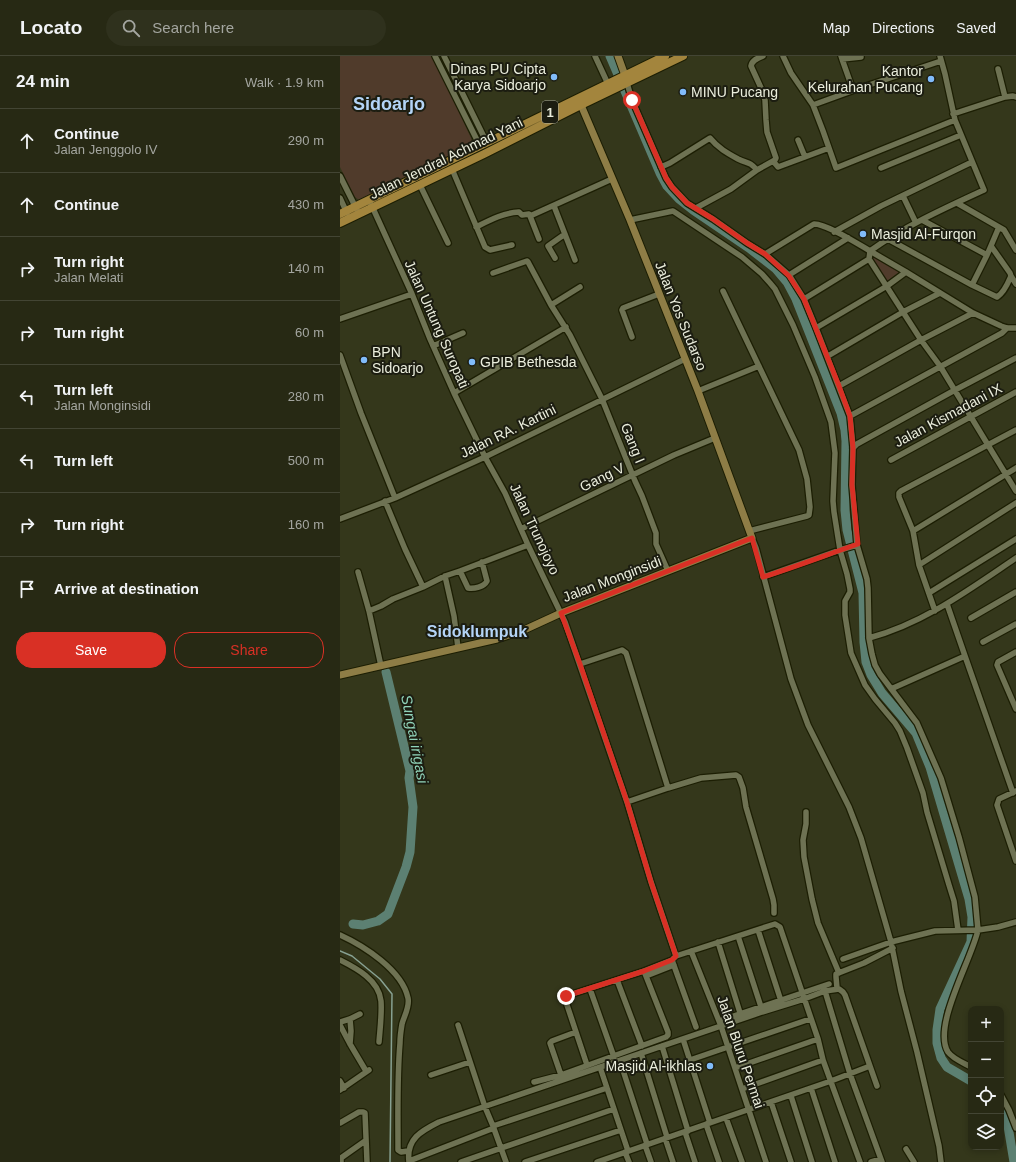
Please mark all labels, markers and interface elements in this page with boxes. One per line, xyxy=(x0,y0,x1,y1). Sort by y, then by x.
search box xyxy=(106,10,386,46)
text: Locato xyxy=(20,17,82,38)
icon: search xyxy=(120,17,142,39)
text: Search here xyxy=(152,19,234,36)
text: Map xyxy=(823,20,850,36)
text: Directions xyxy=(872,20,934,36)
text: Saved xyxy=(956,20,996,36)
place label: Dinas PU Cipta Karya Sidoarjo xyxy=(450,61,546,93)
place label: Kantor Kelurahan Pucang xyxy=(808,63,923,95)
text: 24 min xyxy=(16,72,70,91)
marker: Dinas PU Cipta Karya Sidoarjo xyxy=(549,72,559,82)
marker: Kantor Kelurahan Pucang xyxy=(926,74,936,84)
text: Walk · 1.9 km xyxy=(245,75,324,90)
place label: MINU Pucang xyxy=(691,84,778,100)
marker: MINU Pucang xyxy=(678,87,688,97)
route start xyxy=(623,91,641,109)
district label: Sidoarjo xyxy=(353,94,425,114)
road number: 1 xyxy=(542,101,558,123)
street label: Jalan Jendral Achmad Yani xyxy=(367,114,525,202)
text: Continue xyxy=(54,125,119,142)
icon: ahead xyxy=(16,130,38,152)
text: 290 m xyxy=(288,133,324,148)
text: Jalan Jenggolo IV xyxy=(54,142,157,157)
icon: ahead xyxy=(16,194,38,216)
text: Continue xyxy=(54,196,119,213)
text: 430 m xyxy=(288,197,324,212)
place label: Masjid Al-Furqon xyxy=(871,226,976,242)
marker: Masjid Al-Furqon xyxy=(858,229,868,239)
text: Turn right xyxy=(54,253,124,270)
street label: Jalan Untung Suropati xyxy=(402,257,472,391)
icon: right xyxy=(16,258,38,280)
street label: Jalan Yos Sudarso xyxy=(652,259,710,373)
text: 140 m xyxy=(288,261,324,276)
text: Jalan Melati xyxy=(54,270,123,285)
icon: right xyxy=(16,322,38,344)
text: Turn right xyxy=(54,324,124,341)
text: 60 m xyxy=(295,325,324,340)
place label: BPN Sidoarjo xyxy=(372,344,424,376)
place label: GPIB Bethesda xyxy=(480,354,577,370)
marker: BPN Sidoarjo xyxy=(359,355,369,365)
marker: GPIB Bethesda xyxy=(467,357,477,367)
street label: Jalan Kismadani IX xyxy=(891,379,1005,450)
text: Turn left xyxy=(54,381,113,398)
icon: left xyxy=(16,386,38,408)
text: 280 m xyxy=(288,389,324,404)
text: Jalan Monginsidi xyxy=(54,398,151,413)
street label: Jalan RA. Kartini xyxy=(458,401,558,461)
street label: Gang I xyxy=(618,421,648,465)
icon: left xyxy=(16,450,38,472)
text: Turn left xyxy=(54,452,113,469)
text: 500 m xyxy=(288,453,324,468)
street label: Gang V xyxy=(577,459,627,495)
street label: Jalan Trunojoyo xyxy=(507,481,563,577)
icon: right xyxy=(16,514,38,536)
text: Turn right xyxy=(54,516,124,533)
text: 160 m xyxy=(288,517,324,532)
street label: Jalan Monginsidi xyxy=(560,553,664,605)
icon: arrive xyxy=(16,578,38,600)
text: Arrive at destination xyxy=(54,580,199,597)
district label: Sidoklumpuk xyxy=(427,623,527,640)
button: Save xyxy=(16,632,166,668)
button: Share xyxy=(174,632,324,668)
water label: Sungai irigasi xyxy=(398,693,432,785)
route end xyxy=(557,987,575,1005)
street label: Jalan Bluru Permai xyxy=(714,993,768,1111)
map controls xyxy=(968,1006,1004,1150)
button: + xyxy=(968,1006,1004,1042)
button: − xyxy=(968,1042,1004,1078)
place label: Masjid Al-ikhlas xyxy=(606,1058,702,1074)
marker: Masjid Al-ikhlas xyxy=(705,1061,715,1071)
button: locate xyxy=(968,1078,1004,1114)
button: layers xyxy=(968,1114,1004,1150)

